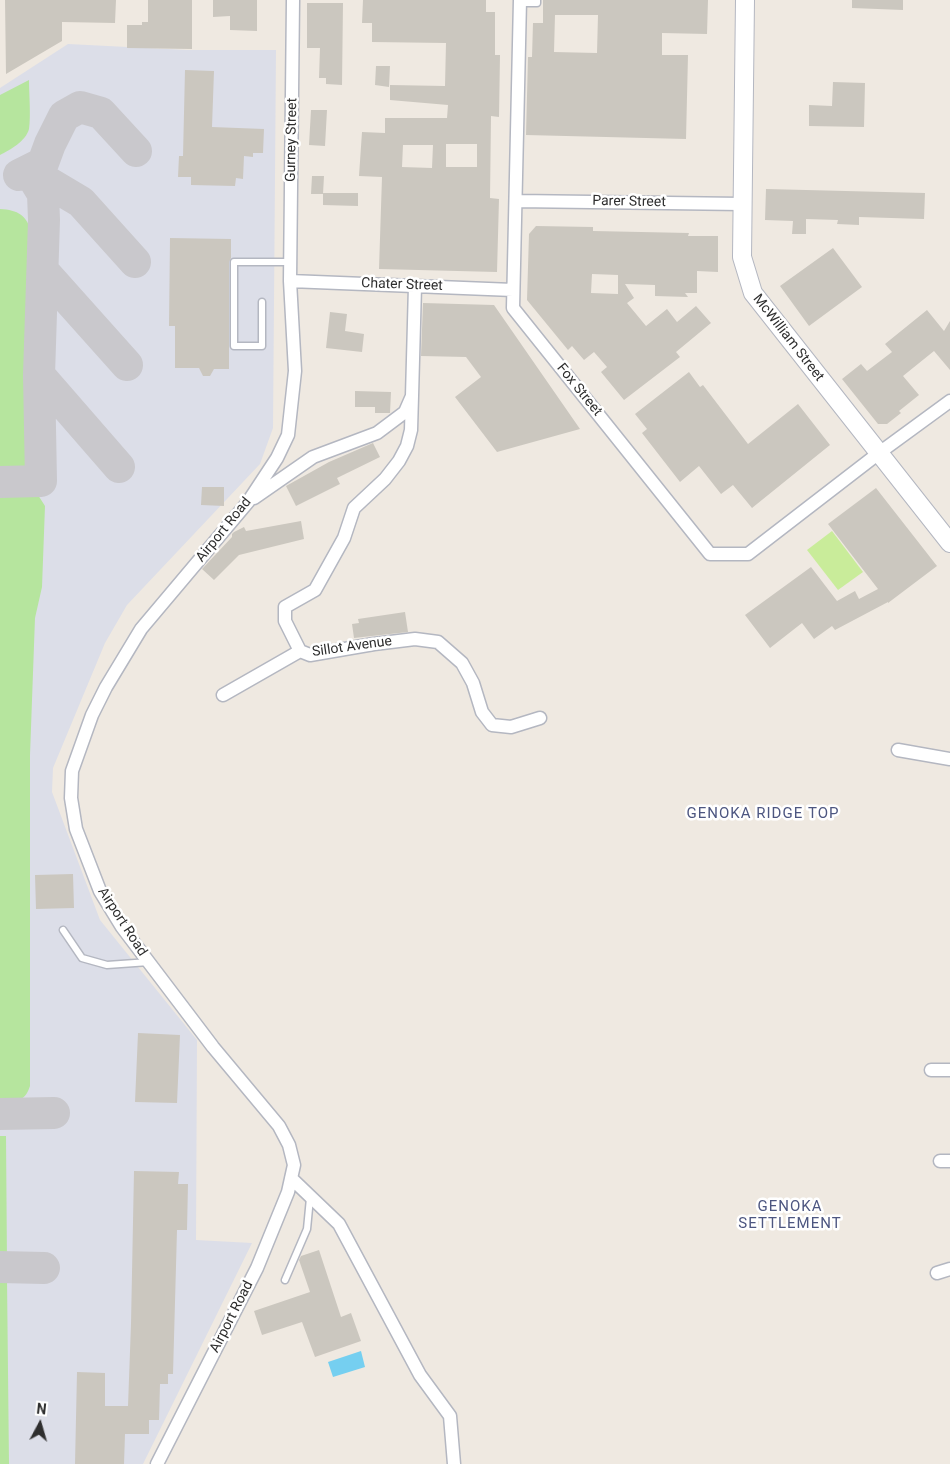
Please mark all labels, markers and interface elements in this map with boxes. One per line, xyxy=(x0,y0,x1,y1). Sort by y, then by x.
street label: Gurney Street xyxy=(283,98,301,182)
street label: Parer Street xyxy=(592,193,666,211)
street label: Chater Street xyxy=(361,275,443,295)
street label: McWilliam Street xyxy=(749,291,827,385)
street label: Fox Street xyxy=(553,360,605,420)
street label: Airport Road xyxy=(193,494,255,566)
street label: Sillot Avenue xyxy=(311,633,393,661)
district label: GENOKA RIDGE TOP xyxy=(685,805,841,823)
street label: Airport Road xyxy=(94,885,150,959)
district label: GENOKA SETTLEMENT xyxy=(737,1198,843,1233)
street label: Airport Road xyxy=(207,1278,257,1356)
north arrow xyxy=(15,1399,65,1449)
text: N xyxy=(36,1401,47,1418)

